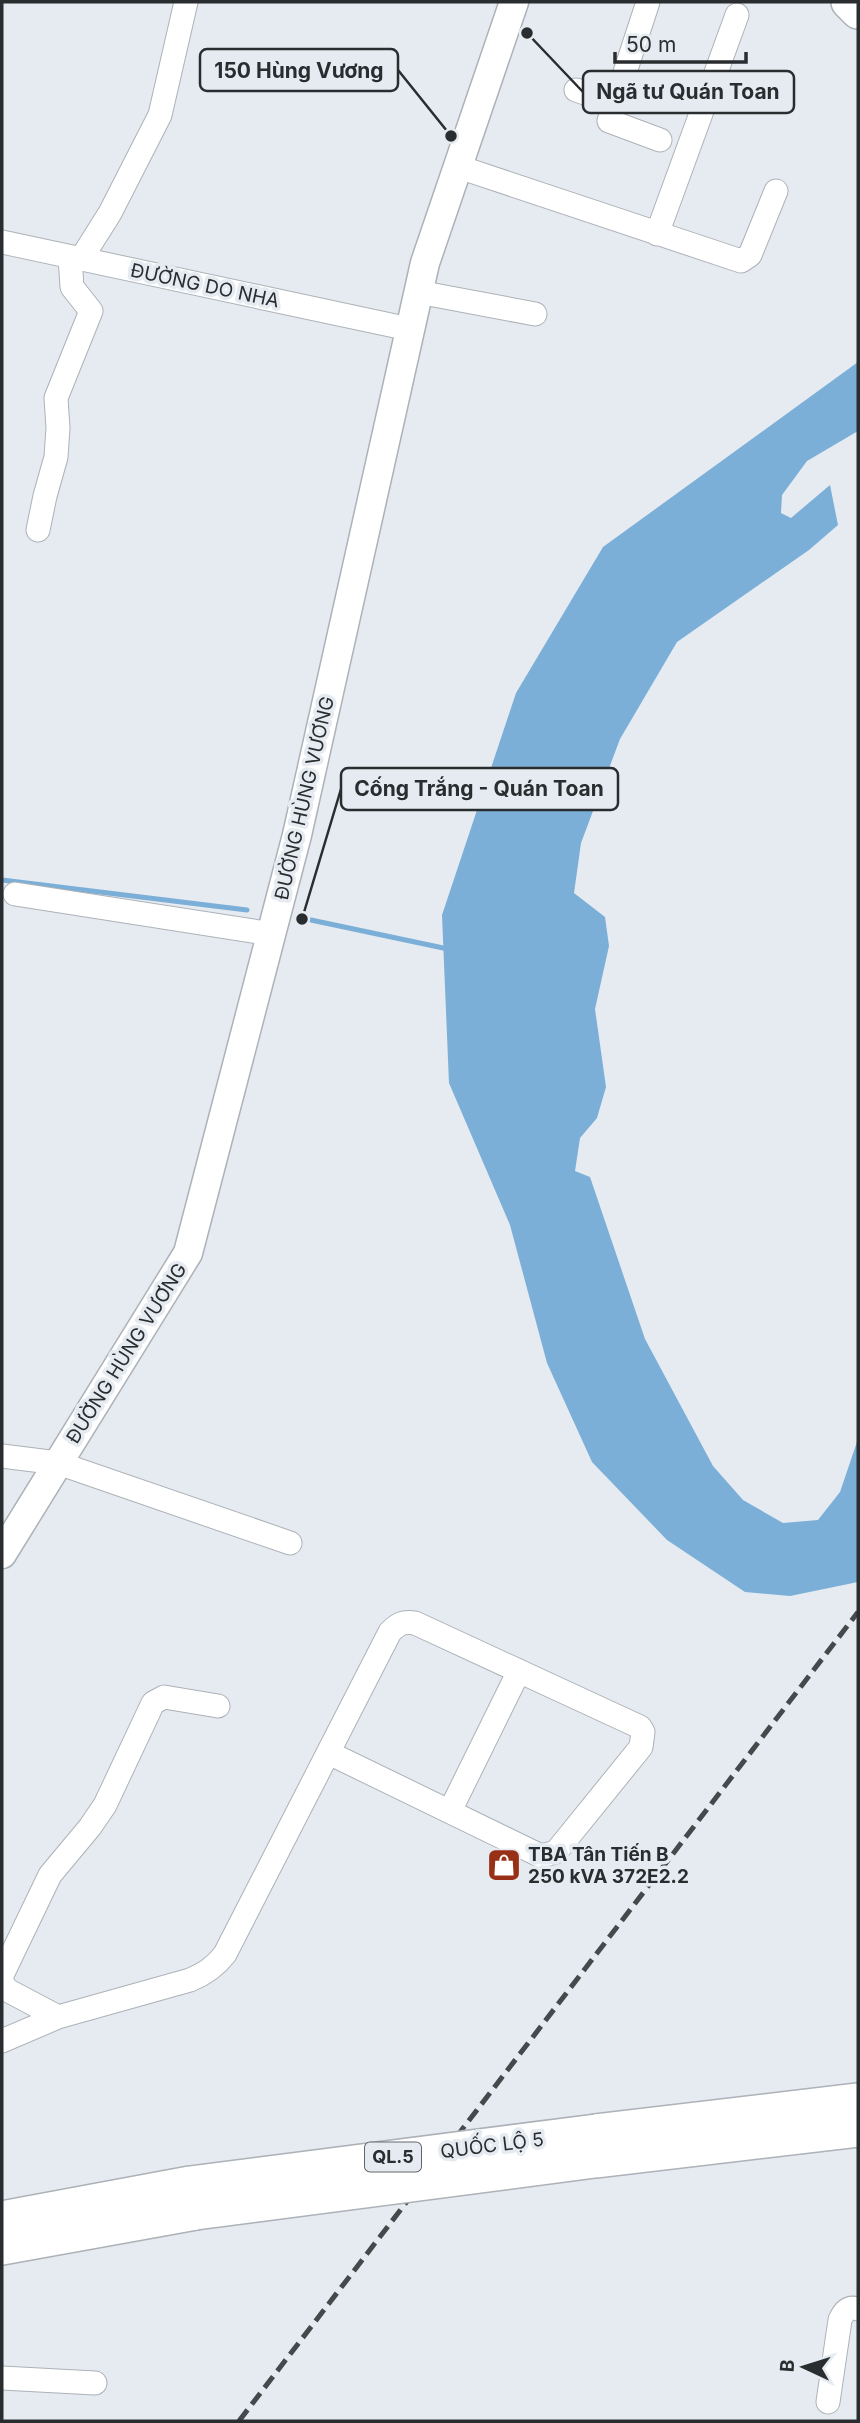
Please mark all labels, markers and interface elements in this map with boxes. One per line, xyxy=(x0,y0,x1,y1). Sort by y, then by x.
scale bar xyxy=(615,21,746,65)
text: 50 m xyxy=(626,32,676,57)
callout: 150 Hùng Vương xyxy=(200,49,398,91)
text: 150 Hùng Vương xyxy=(214,58,384,83)
callout: Ngã tư Quán Toan xyxy=(583,71,794,113)
text: Ngã tư Quán Toan xyxy=(596,79,780,104)
street label: ĐƯỜNG DO NHA xyxy=(129,259,281,312)
street label: ĐƯỜNG HÙNG VƯƠNG xyxy=(269,694,339,902)
callout: Cống Trắng - Quán Toan xyxy=(341,768,618,810)
text: Cống Trắng - Quán Toan xyxy=(354,776,604,801)
street label: ĐƯỜNG HÙNG VƯƠNG xyxy=(61,1258,191,1448)
place label: TBA Tân Tiến B 250 kVA 372E2.2 xyxy=(528,1843,689,1888)
shop icon: TBA Tân Tiến B 250 kVA 372E2.2 xyxy=(485,1846,523,1884)
street label: QUỐC LỘ 5 xyxy=(439,2125,545,2163)
road number: QL.5 xyxy=(365,2143,421,2172)
north arrow xyxy=(769,2332,839,2402)
text: B xyxy=(776,2359,799,2373)

